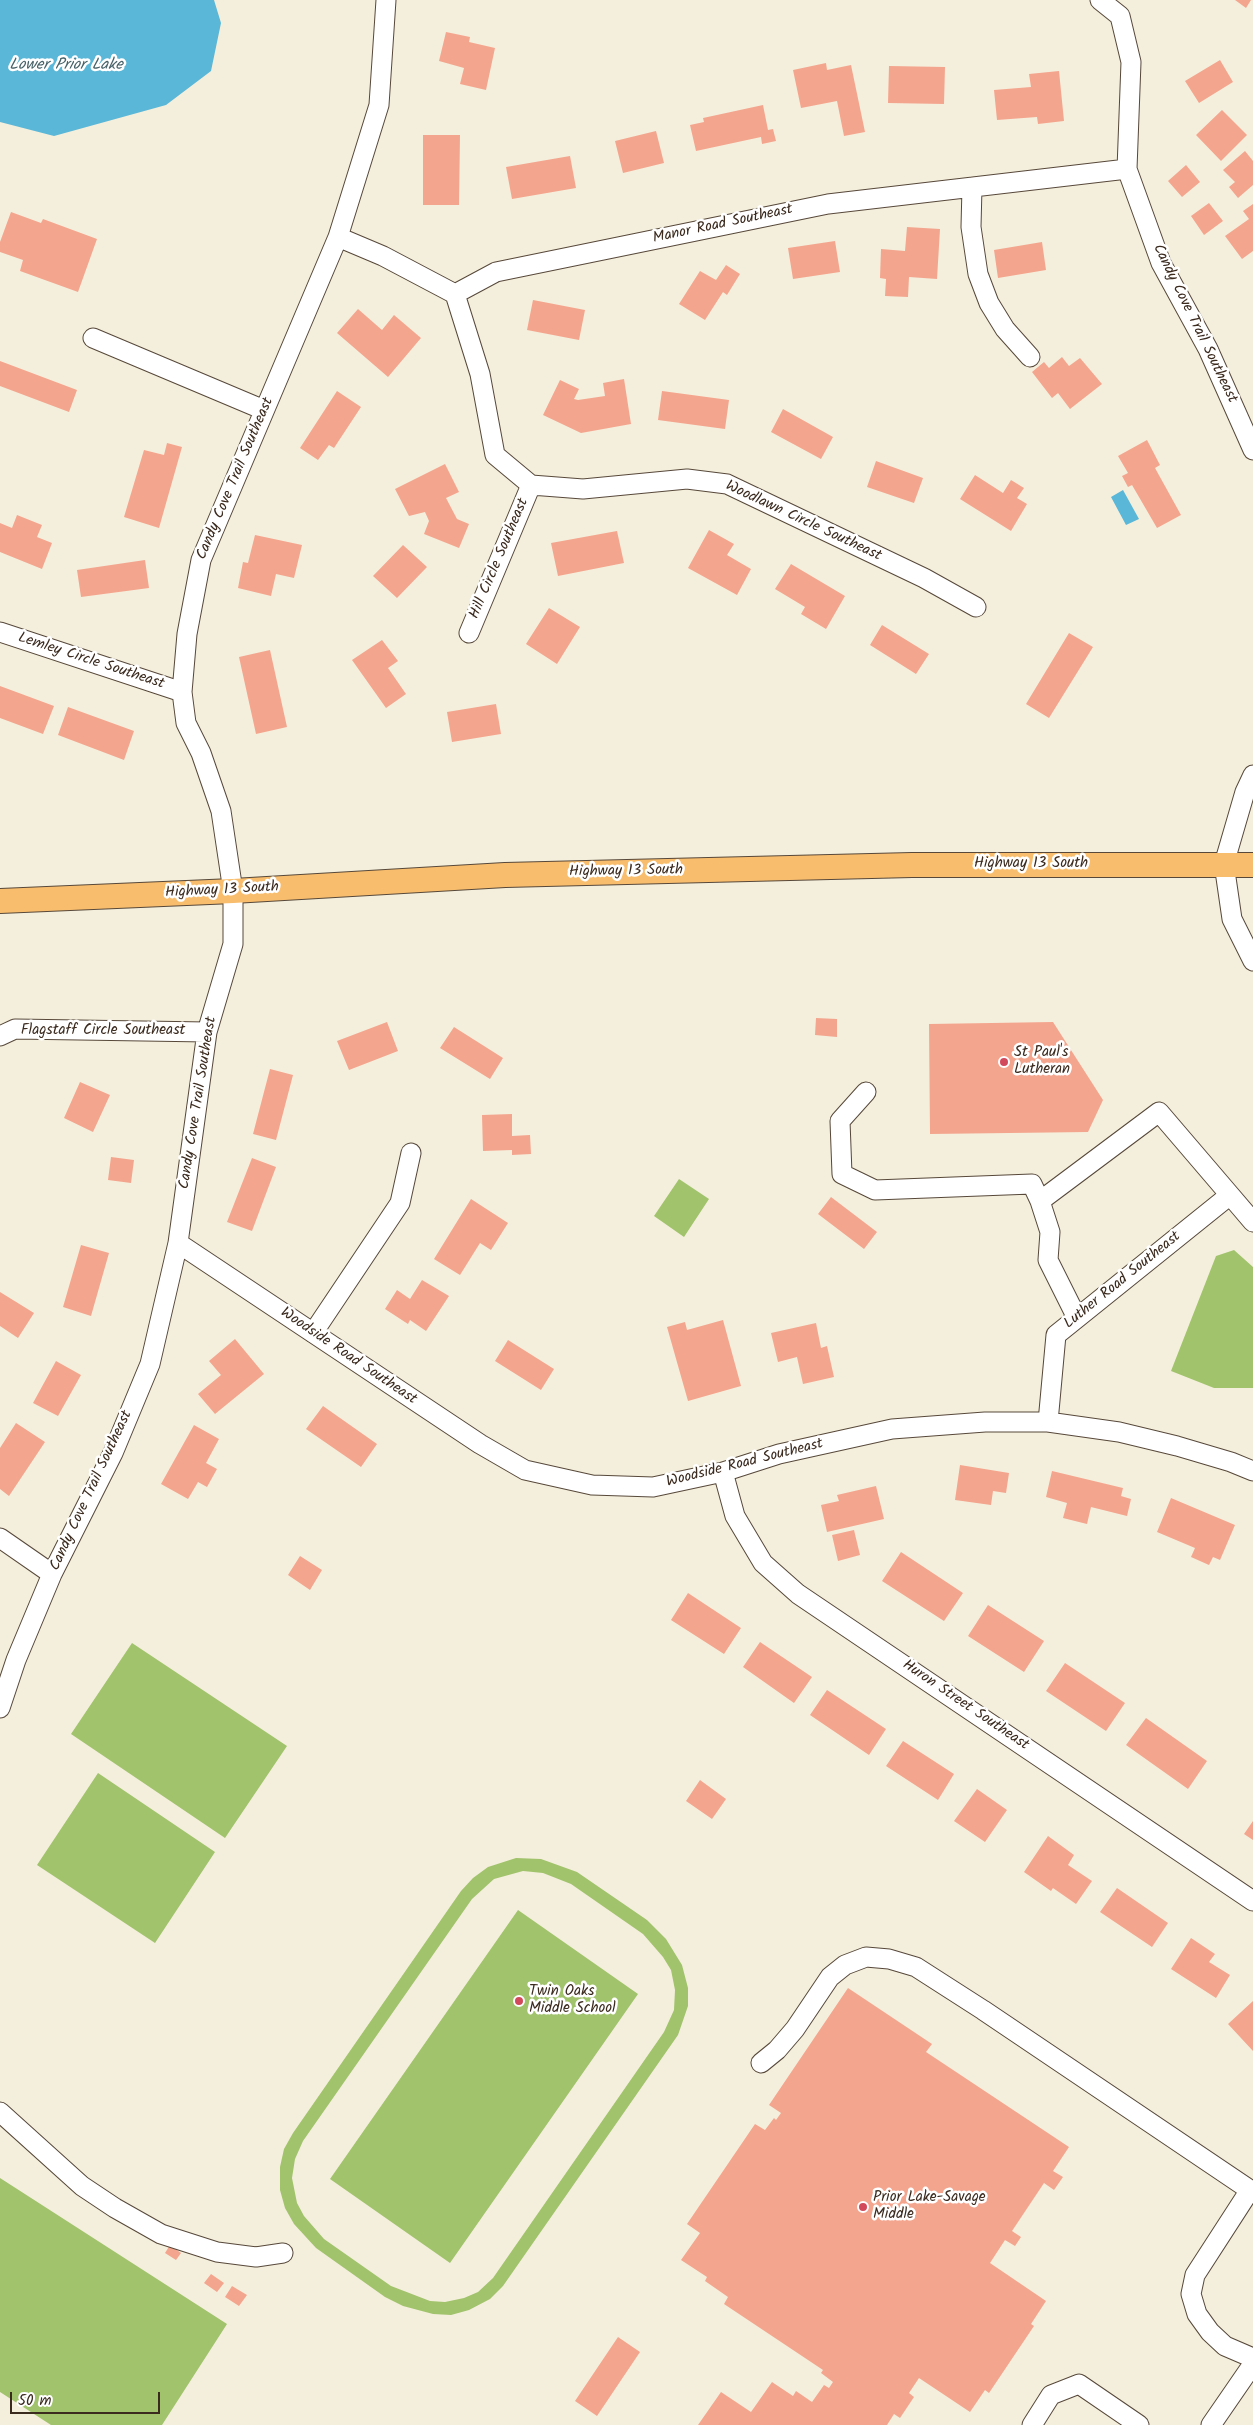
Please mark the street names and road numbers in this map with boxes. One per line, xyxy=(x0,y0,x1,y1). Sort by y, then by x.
street label: Manor Road Southeast xyxy=(651,201,795,249)
street label: Candy Cove Trail Southeast xyxy=(1148,242,1240,406)
street label: Candy Cove Trail Southeast xyxy=(194,395,278,563)
street label: Woodlawn Circle Southeast xyxy=(722,478,884,566)
street label: Hill Circle Southeast xyxy=(466,496,534,622)
street label: Lemley Circle Southeast xyxy=(16,630,166,694)
street label: Highway 13 South xyxy=(974,855,1088,873)
street label: Highway 13 South xyxy=(569,862,683,882)
street label: Highway 13 South xyxy=(165,879,279,903)
street label: Candy Cove Trail Southeast xyxy=(176,1015,222,1191)
street label: Flagstaff Circle Southeast xyxy=(21,1022,185,1040)
street label: Luther Road Southeast xyxy=(1061,1228,1185,1334)
street label: Woodside Road Southeast xyxy=(276,1305,420,1409)
street label: Candy Cove Trail Southeast xyxy=(47,1408,137,1574)
street label: Woodside Road Southeast xyxy=(665,1436,825,1492)
street label: Huron Street Southeast xyxy=(898,1657,1032,1755)

